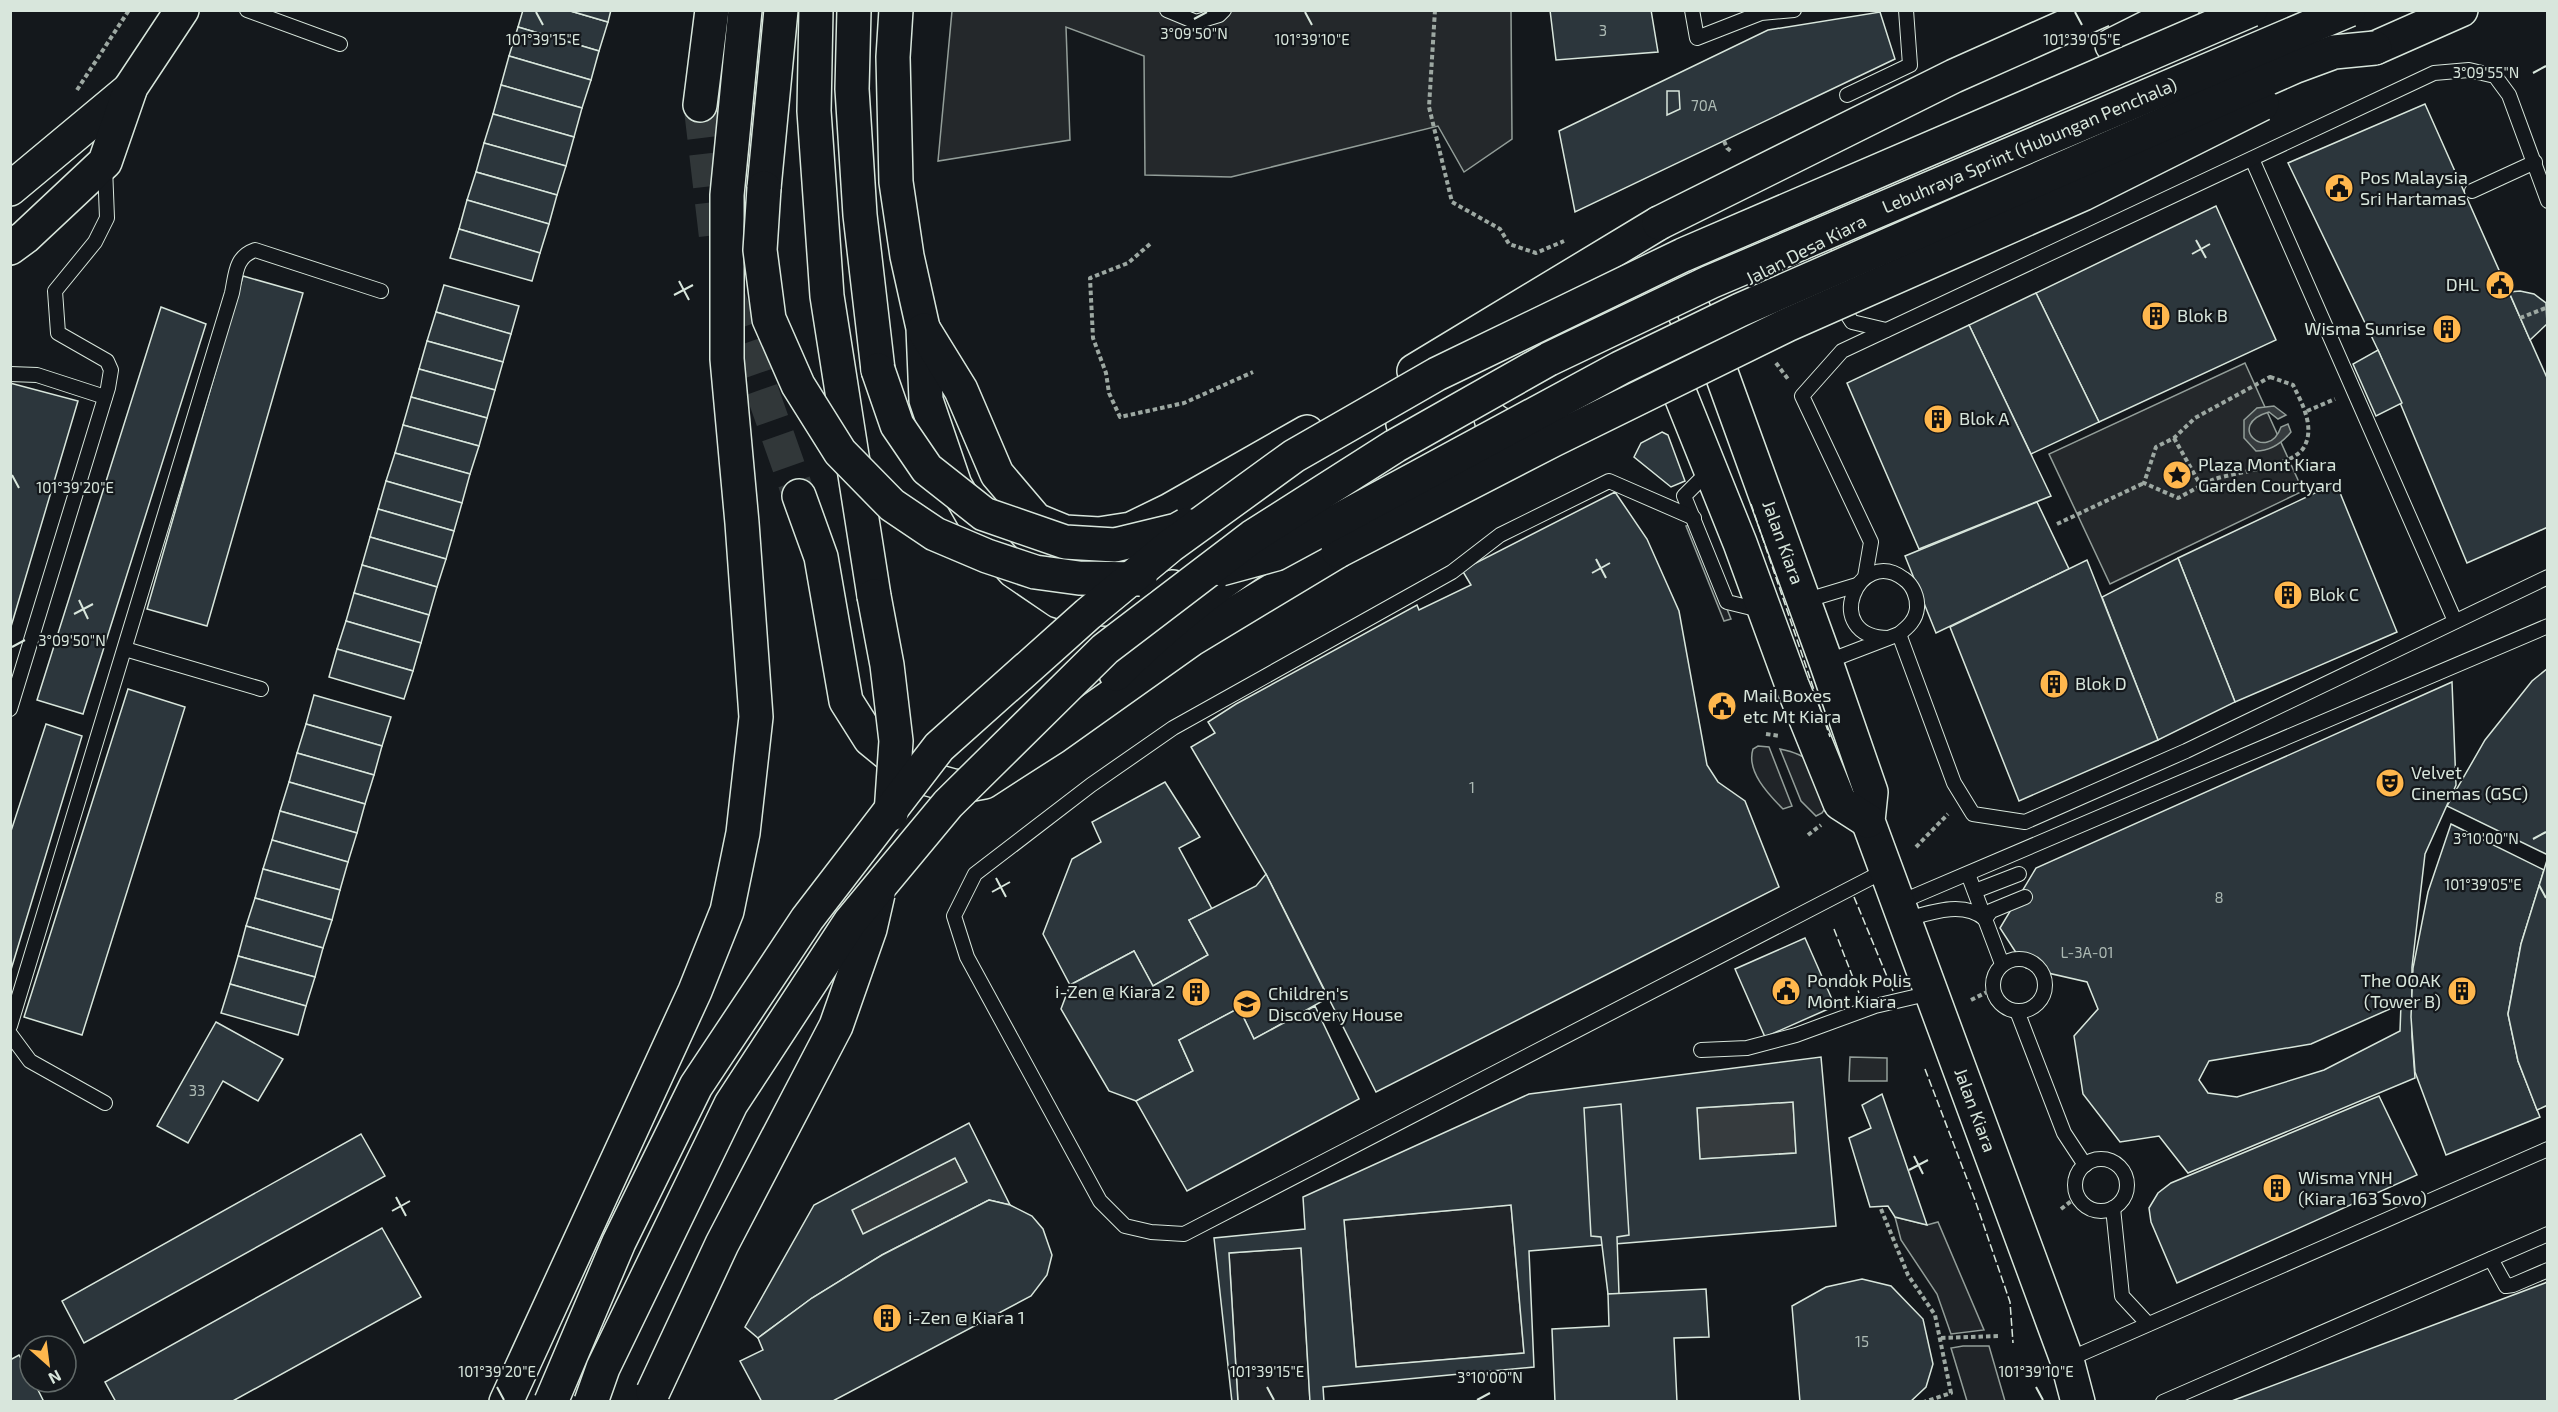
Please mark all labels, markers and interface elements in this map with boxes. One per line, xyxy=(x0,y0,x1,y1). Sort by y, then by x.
house number: 3 xyxy=(1599,21,1607,39)
text: 3°09'50"N xyxy=(1160,24,1228,42)
text: 101°39'15"E xyxy=(506,30,580,48)
text: 101°39'10"E xyxy=(1274,30,1350,48)
text: 101°39'05"E xyxy=(2043,30,2121,48)
text: 3°09'55"N xyxy=(2453,63,2519,81)
street label: Lebuhraya Sprint (Hubungan Penchala) xyxy=(1879,73,2180,217)
house number: 70A xyxy=(1691,96,1718,114)
place label: Pos Malaysia Sri Hartamas xyxy=(2360,166,2468,209)
public building icon: Pos Malaysia Sri Hartamas xyxy=(2323,172,2355,204)
street label: Jalan Desa Kiara xyxy=(1742,209,1870,289)
public building icon: DHL xyxy=(2484,269,2516,301)
place label: DHL xyxy=(2446,273,2479,295)
building icon: Blok B xyxy=(2140,300,2172,332)
place label: Blok B xyxy=(2177,304,2228,326)
building icon: Wisma Sunrise xyxy=(2431,313,2463,345)
place label: Wisma Sunrise xyxy=(2304,317,2426,339)
building icon: Blok A xyxy=(1922,403,1954,435)
place label: Blok A xyxy=(1959,407,2010,429)
place label: Plaza Mont Kiara Garden Courtyard xyxy=(2198,453,2342,496)
place icon: Plaza Mont Kiara Garden Courtyard xyxy=(2161,459,2193,491)
text: 101°39'20"E xyxy=(36,478,114,496)
street label: Jalan Kiara xyxy=(1758,497,1809,587)
building icon: Blok C xyxy=(2272,579,2304,611)
place label: Blok C xyxy=(2309,583,2359,605)
text: 3°09'50"N xyxy=(38,631,106,649)
building icon: Blok D xyxy=(2038,668,2070,700)
place label: Blok D xyxy=(2075,672,2127,694)
place label: Mail Boxes etc Mt Kiara xyxy=(1743,684,1841,727)
public building icon: Mail Boxes etc Mt Kiara xyxy=(1706,690,1738,722)
place label: Velvet Cinemas (GSC) xyxy=(2411,761,2528,804)
theatre icon: Velvet Cinemas (GSC) xyxy=(2374,767,2406,799)
house number: 1 xyxy=(1469,778,1475,796)
text: 3°10'00"N xyxy=(2453,829,2519,847)
text: 101°39'05"E xyxy=(2444,875,2522,893)
house number: 8 xyxy=(2214,888,2224,906)
house number: L-3A-01 xyxy=(2060,943,2114,961)
place label: Pondok Polis Mont Kiara xyxy=(1807,969,1911,1012)
place label: The OOAK (Tower B) xyxy=(2361,969,2441,1012)
public building icon: Pondok Polis Mont Kiara xyxy=(1770,975,1802,1007)
building icon: The OOAK (Tower B) xyxy=(2446,975,2478,1007)
building icon: i-Zen @ Kiara 2 xyxy=(1180,976,1212,1008)
place label: i-Zen @ Kiara 2 xyxy=(1055,980,1175,1002)
place label: Children's Discovery House xyxy=(1268,982,1403,1025)
school or university icon: Children's Discovery House xyxy=(1231,988,1263,1020)
street label: Jalan Kiara xyxy=(1950,1065,2001,1155)
house number: 33 xyxy=(189,1081,205,1099)
place label: Wisma YNH (Kiara 163 Sovo) xyxy=(2298,1166,2427,1209)
building icon: Wisma YNH (Kiara 163 Sovo) xyxy=(2261,1172,2293,1204)
building icon: i-Zen @ Kiara 1 xyxy=(871,1302,903,1334)
place label: i-Zen @ Kiara 1 xyxy=(908,1306,1025,1328)
house number: 15 xyxy=(1855,1332,1869,1350)
north arrow xyxy=(18,1334,78,1394)
text: 101°39'20"E xyxy=(458,1362,536,1380)
text: 101°39'15"E xyxy=(1230,1362,1304,1380)
text: 101°39'10"E xyxy=(1998,1362,2074,1380)
text: N xyxy=(46,1367,65,1389)
text: 3°10'00"N xyxy=(1457,1368,1523,1386)

